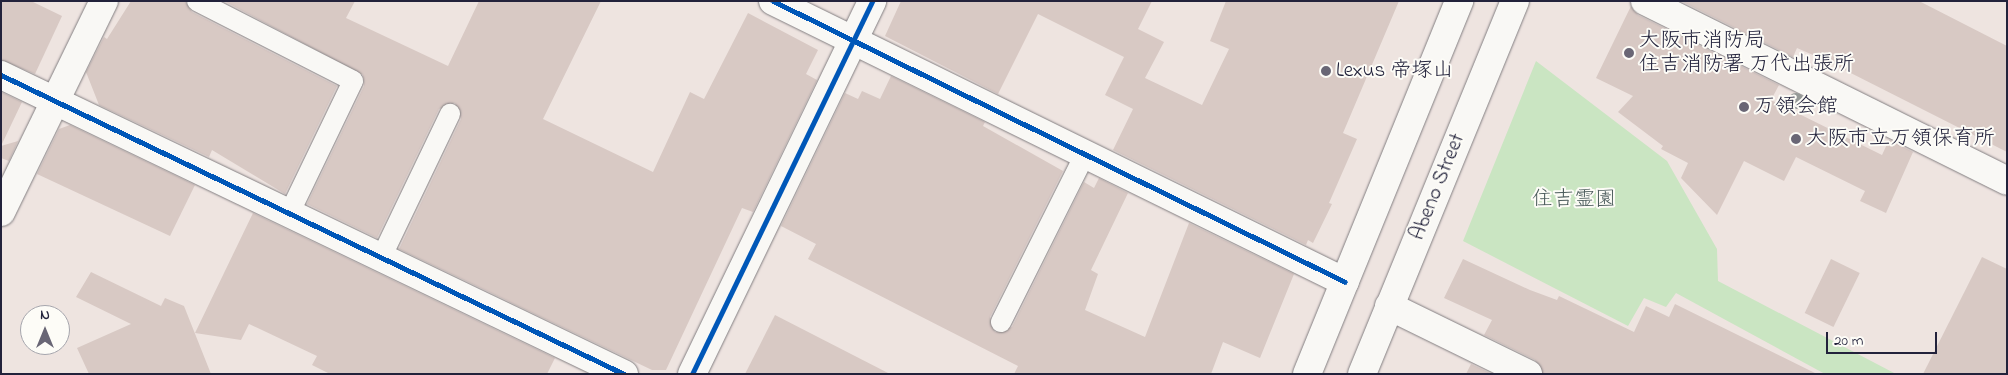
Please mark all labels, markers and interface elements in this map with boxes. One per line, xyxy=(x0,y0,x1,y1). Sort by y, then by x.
place label: 大阪市消防局 住吉消防署 万代出張所 xyxy=(1639,28,1854,78)
marker: 大阪市消防局 住吉消防署 万代出張所 xyxy=(1623,47,1635,59)
place label: Lexus 帝塚山 xyxy=(1336,58,1453,84)
marker: Lexus 帝塚山 xyxy=(1320,65,1332,77)
place label: 万領会館 xyxy=(1754,94,1838,120)
marker: 万領会館 xyxy=(1738,101,1750,113)
place label: 大阪市立万領保育所 xyxy=(1806,126,1995,152)
street label: Abeno Street xyxy=(1405,130,1471,244)
marker: 大阪市立万領保育所 xyxy=(1790,133,1802,145)
park label: 住吉霊園 xyxy=(1532,187,1616,213)
north arrow xyxy=(20,305,70,355)
text: N xyxy=(40,305,50,326)
scale bar xyxy=(1828,322,1939,354)
text: 20 m xyxy=(1834,330,1863,352)

